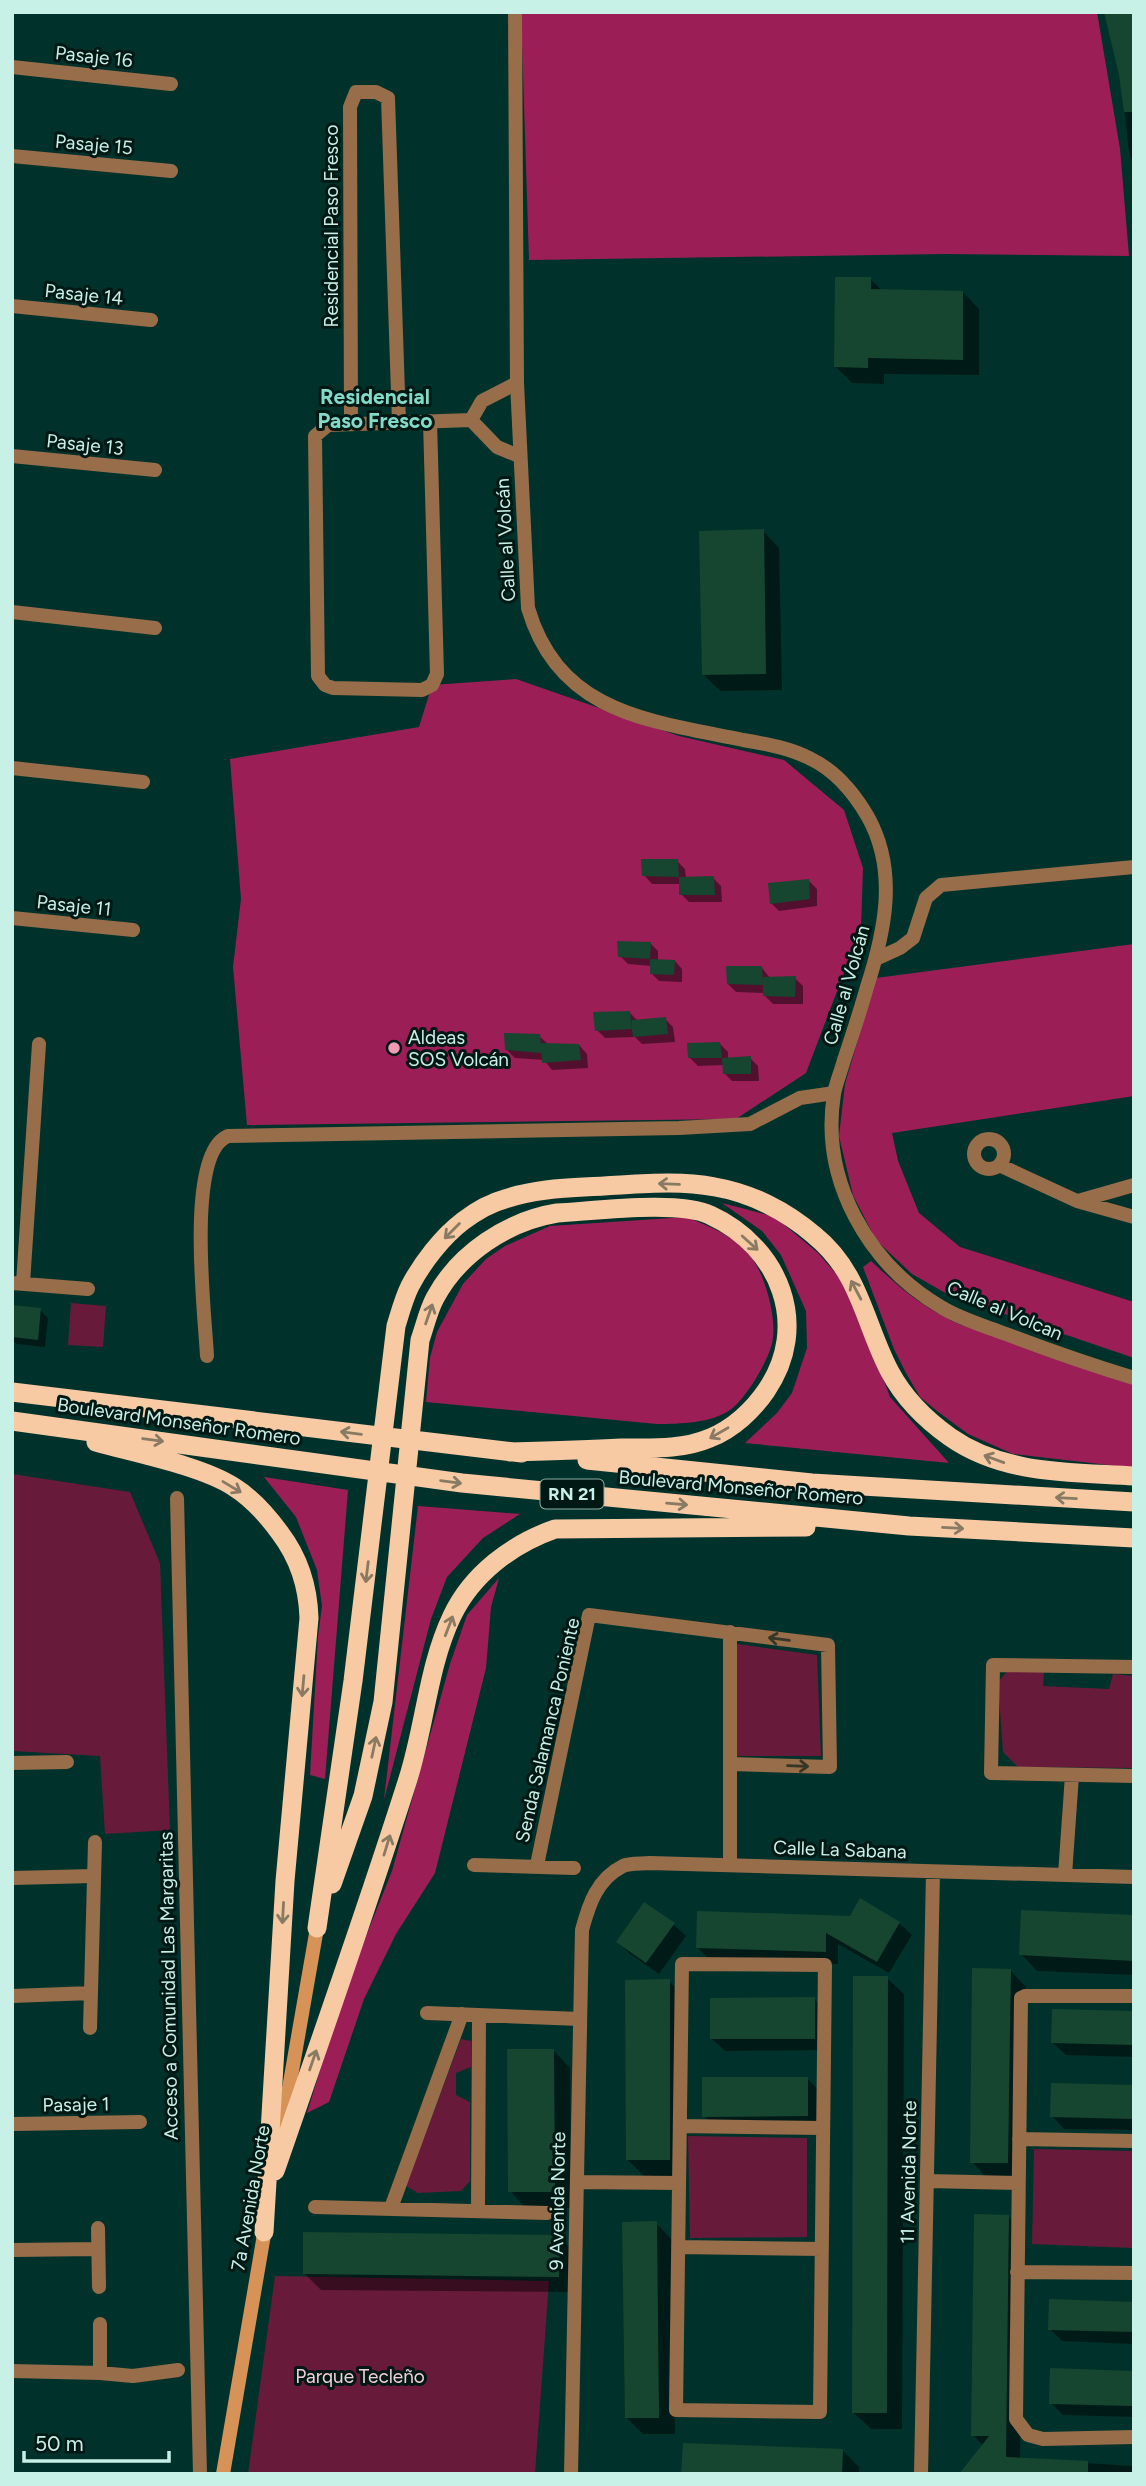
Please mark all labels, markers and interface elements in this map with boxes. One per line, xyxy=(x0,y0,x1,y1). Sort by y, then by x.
street label: Pasaje 16 xyxy=(54,41,134,72)
street label: Residencial Paso Fresco xyxy=(320,124,343,328)
street label: Pasaje 15 xyxy=(54,130,134,159)
street label: Pasaje 14 xyxy=(44,279,125,310)
district label: Residencial Paso Fresco xyxy=(317,384,433,433)
street label: Pasaje 13 xyxy=(45,429,125,460)
street label: Calle al Volcán xyxy=(491,478,520,602)
street label: Pasaje 11 xyxy=(35,890,112,921)
street label: Calle al Volcán xyxy=(818,923,875,1048)
place label: Aldeas SOS Volcán xyxy=(408,1026,509,1071)
marker: Aldeas SOS Volcán xyxy=(386,1040,402,1056)
one-way arrow xyxy=(657,1177,680,1191)
one-way arrow xyxy=(444,1222,461,1239)
one-way arrow xyxy=(741,1235,759,1251)
street label: Calle al Volcan xyxy=(943,1276,1066,1345)
one-way arrow xyxy=(849,1280,863,1300)
one-way arrow xyxy=(424,1303,436,1325)
street label: Boulevard Monseñor Romero xyxy=(56,1393,302,1450)
one-way arrow xyxy=(709,1426,729,1440)
one-way arrow xyxy=(340,1427,363,1440)
one-way arrow xyxy=(141,1434,164,1447)
one-way arrow xyxy=(983,1452,1005,1464)
street label: Boulevard Monseñor Romero xyxy=(618,1465,864,1510)
one-way arrow xyxy=(439,1475,462,1488)
road number: RN 21 xyxy=(540,1479,604,1508)
one-way arrow xyxy=(222,1480,242,1494)
one-way arrow xyxy=(1054,1491,1077,1504)
one-way arrow xyxy=(665,1498,688,1511)
one-way arrow xyxy=(941,1522,963,1535)
one-way arrow xyxy=(360,1561,373,1583)
one-way arrow xyxy=(443,1616,456,1637)
street label: Senda Salamanca Poniente xyxy=(510,1616,585,1845)
one-way arrow xyxy=(768,1632,791,1645)
one-way arrow xyxy=(296,1675,309,1697)
one-way arrow xyxy=(368,1736,382,1759)
one-way arrow xyxy=(787,1760,810,1773)
street label: Acceso a Comunidad Las Margaritas xyxy=(154,1831,183,2140)
one-way arrow xyxy=(382,1834,395,1856)
street label: Calle La Sabana xyxy=(773,1836,907,1863)
one-way arrow xyxy=(277,1901,290,1924)
one-way arrow xyxy=(307,2049,320,2071)
street label: Pasaje 1 xyxy=(42,2092,110,2117)
street label: 11 Avenida Norte xyxy=(896,2100,921,2244)
street label: 7a Avenida Norte xyxy=(226,2123,275,2273)
street label: 9 Avenida Norte xyxy=(545,2132,570,2270)
park label: Parque Tecleño xyxy=(295,2365,425,2388)
scale bar xyxy=(24,2420,170,2464)
text: 50 m xyxy=(35,2431,84,2456)

